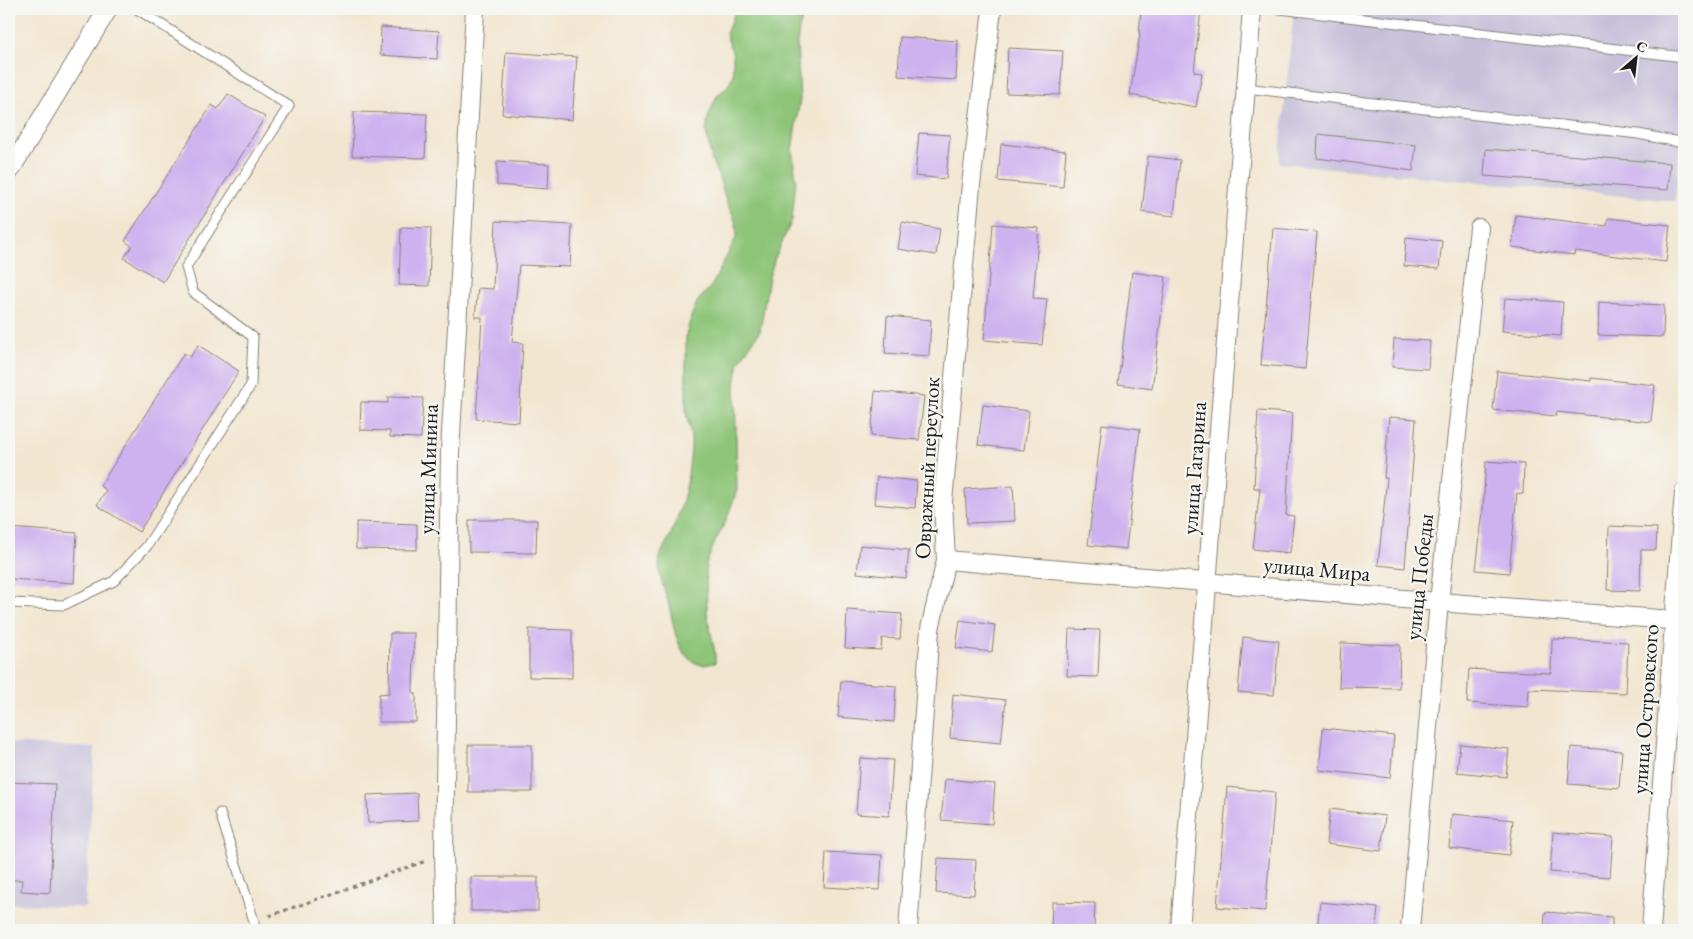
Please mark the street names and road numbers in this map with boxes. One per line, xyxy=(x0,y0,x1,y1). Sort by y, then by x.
street label: Овражный переулок xyxy=(908,376,946,560)
street label: улица Гагарина xyxy=(1175,400,1213,536)
street label: улица Минина xyxy=(411,403,445,535)
street label: улица Победы xyxy=(1398,512,1440,642)
street label: улица Мира xyxy=(1262,550,1372,588)
street label: улица Островского xyxy=(1625,623,1665,795)

